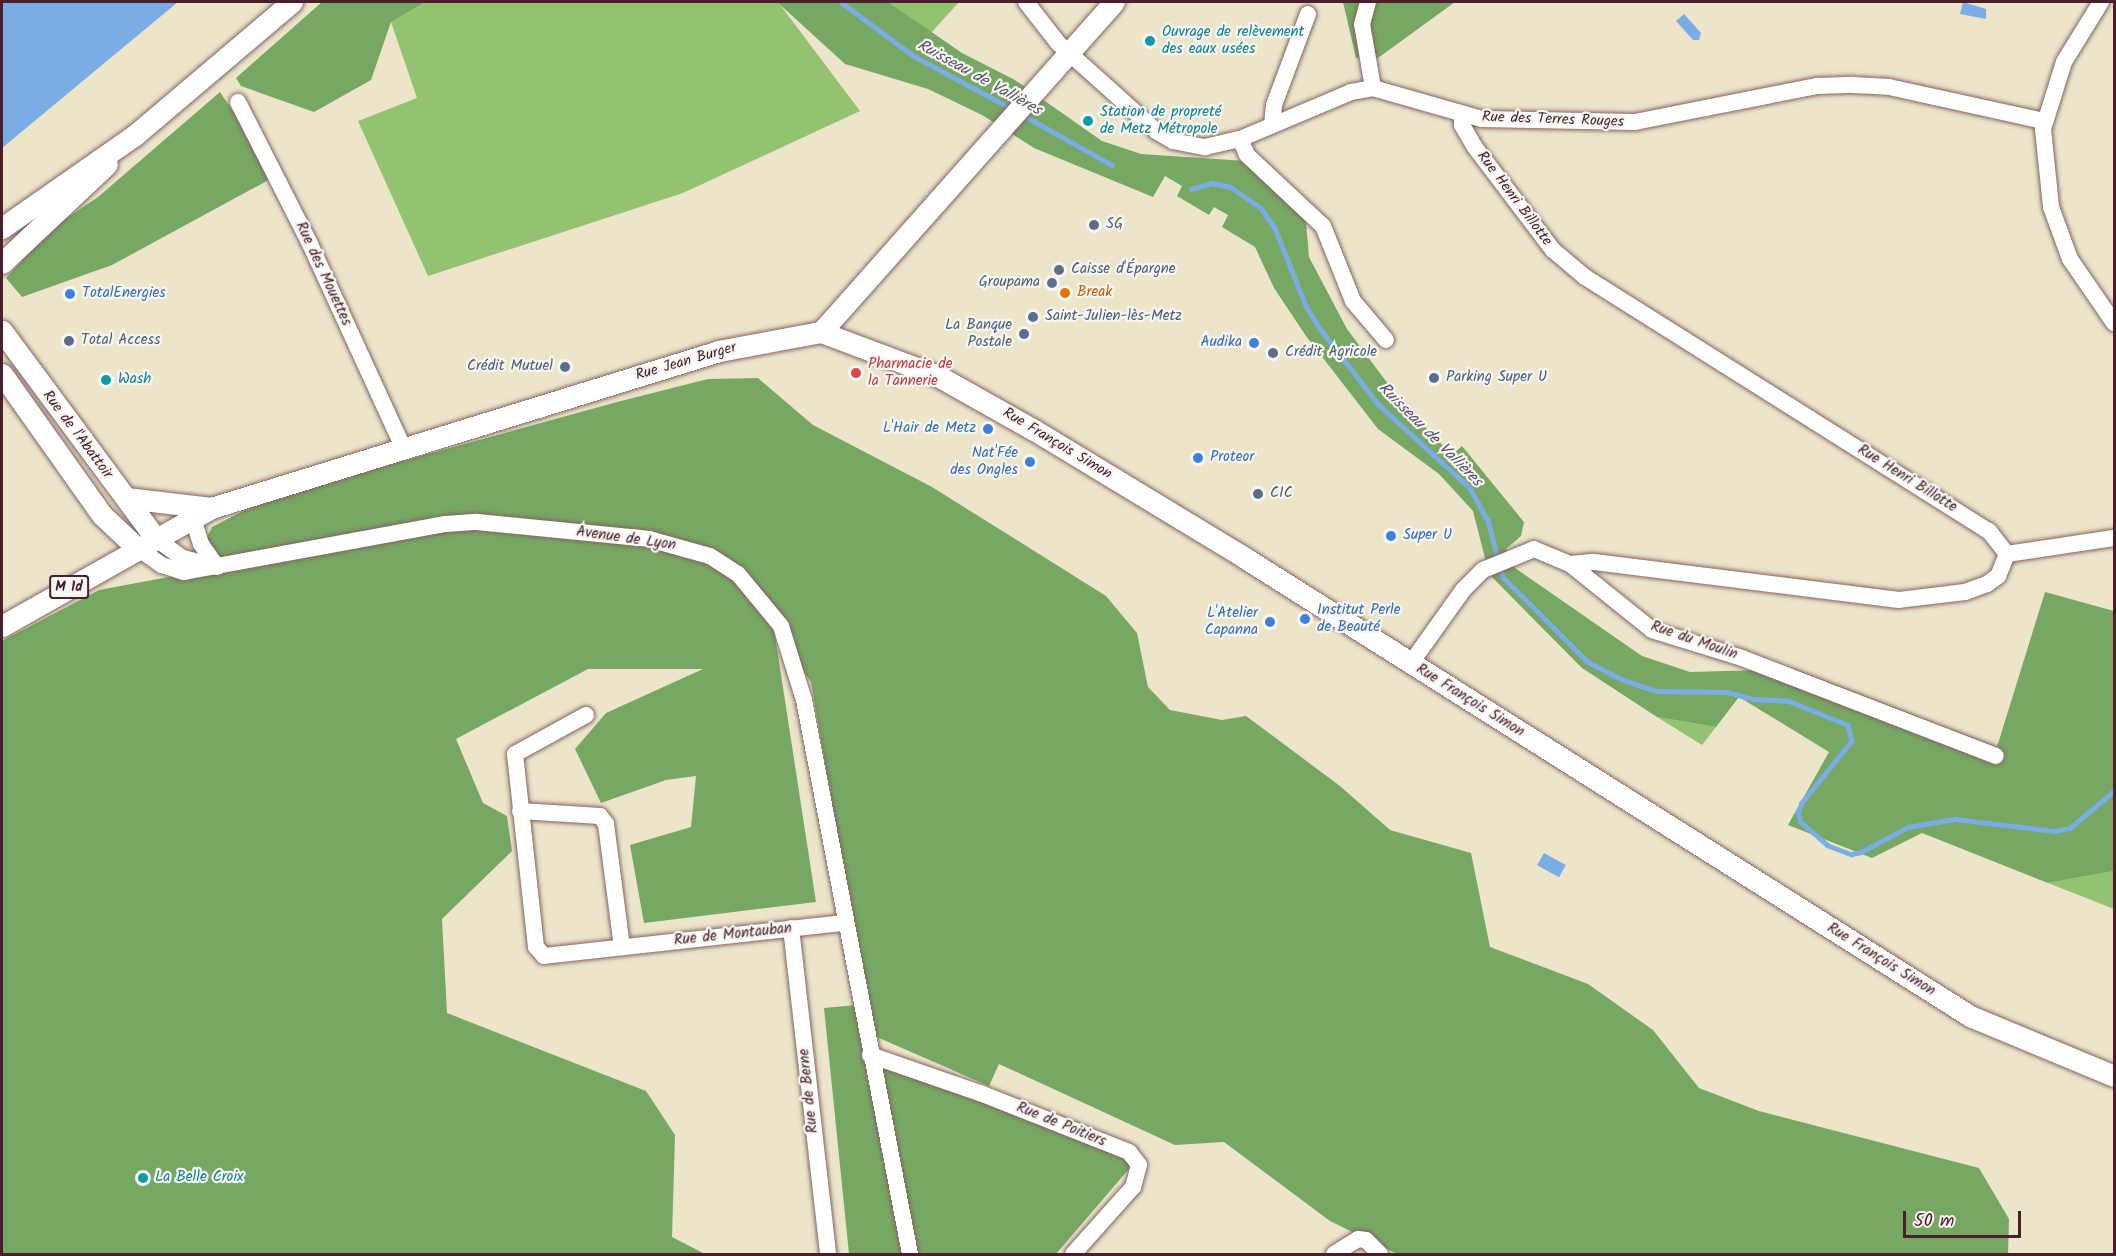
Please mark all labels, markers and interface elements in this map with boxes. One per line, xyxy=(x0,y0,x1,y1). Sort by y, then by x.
place label: Ouvrage de relèvement des eaux usées xyxy=(1162,23,1304,58)
marker: Ouvrage de relèvement des eaux usées xyxy=(1143,34,1157,48)
water label: Ruisseau de Vallières xyxy=(914,36,1044,120)
place label: Station de propreté de Metz Métropole xyxy=(1100,103,1221,138)
street label: Rue des Terres Rouges xyxy=(1482,109,1624,131)
marker: Station de propreté de Metz Métropole xyxy=(1081,114,1095,128)
street label: Rue Henri Billotte xyxy=(1473,148,1555,250)
place label: SG xyxy=(1106,216,1123,234)
marker: SG xyxy=(1087,218,1101,232)
street label: Rue des Mouettes xyxy=(291,219,355,329)
place label: Caisse d'Épargne xyxy=(1071,261,1176,279)
marker: Caisse d'Épargne xyxy=(1052,263,1066,277)
place label: Groupama xyxy=(979,274,1040,292)
marker: Groupama xyxy=(1045,276,1059,290)
place label: Break xyxy=(1077,284,1112,302)
place label: TotalEnergies xyxy=(82,285,166,303)
marker: Break xyxy=(1058,286,1072,300)
marker: TotalEnergies xyxy=(63,287,77,301)
place label: Saint-Julien-lès-Metz xyxy=(1045,308,1182,326)
marker: Saint-Julien-lès-Metz xyxy=(1026,310,1040,324)
place label: La Banque Postale xyxy=(945,316,1012,351)
marker: La Banque Postale xyxy=(1017,327,1031,341)
place label: Total Access xyxy=(81,332,160,350)
marker: Total Access xyxy=(62,334,76,348)
place label: Audika xyxy=(1201,334,1242,352)
marker: Audika xyxy=(1247,336,1261,350)
street label: Rue Jean Burger xyxy=(633,339,739,385)
place label: Crédit Agricole xyxy=(1285,344,1377,362)
marker: Crédit Agricole xyxy=(1266,346,1280,360)
place label: Pharmacie de la Tannerie xyxy=(868,355,952,390)
place label: Crédit Mutuel xyxy=(467,358,553,376)
marker: Crédit Mutuel xyxy=(558,360,572,374)
marker: Pharmacie de la Tannerie xyxy=(849,366,863,380)
place label: Parking Super U xyxy=(1446,369,1547,387)
place label: Wash xyxy=(118,371,151,389)
marker: Parking Super U xyxy=(1427,371,1441,385)
marker: Wash xyxy=(99,373,113,387)
water label: Ruisseau de Vallières xyxy=(1374,379,1486,491)
street label: Rue de l'Abattoir xyxy=(38,387,116,483)
street label: Rue François Simon xyxy=(999,404,1115,484)
place label: L'Hair de Metz xyxy=(883,420,976,438)
marker: L'Hair de Metz xyxy=(981,422,995,436)
street label: Rue Henri Billotte xyxy=(1854,441,1960,517)
place label: Nat'Fée des Ongles xyxy=(950,444,1018,479)
place label: Proteor xyxy=(1210,449,1254,467)
marker: Proteor xyxy=(1191,451,1205,465)
marker: Nat'Fée des Ongles xyxy=(1023,455,1037,469)
place label: CIC xyxy=(1270,485,1293,503)
marker: CIC xyxy=(1251,487,1265,501)
street label: Avenue de Lyon xyxy=(575,523,677,555)
place label: Super U xyxy=(1403,527,1452,545)
marker: Super U xyxy=(1384,529,1398,543)
road number: M 1d xyxy=(48,576,90,598)
place label: Institut Perle de Beauté xyxy=(1317,601,1401,636)
place label: L'Atelier Capanna xyxy=(1205,604,1258,639)
marker: Institut Perle de Beauté xyxy=(1298,612,1312,626)
marker: L'Atelier Capanna xyxy=(1263,615,1277,629)
street label: Rue du Moulin xyxy=(1648,618,1740,664)
street label: Rue François Simon xyxy=(1413,660,1527,742)
street label: Rue François Simon xyxy=(1824,919,1938,1001)
street label: Rue de Montauban xyxy=(673,920,793,950)
street label: Rue de Berne xyxy=(796,1048,822,1134)
street label: Rue de Poitiers xyxy=(1014,1099,1108,1151)
place label: La Belle Croix xyxy=(155,1169,243,1187)
marker: La Belle Croix xyxy=(136,1171,150,1185)
scale bar xyxy=(1906,1199,2024,1237)
text: 50 m xyxy=(1914,1207,1954,1236)

